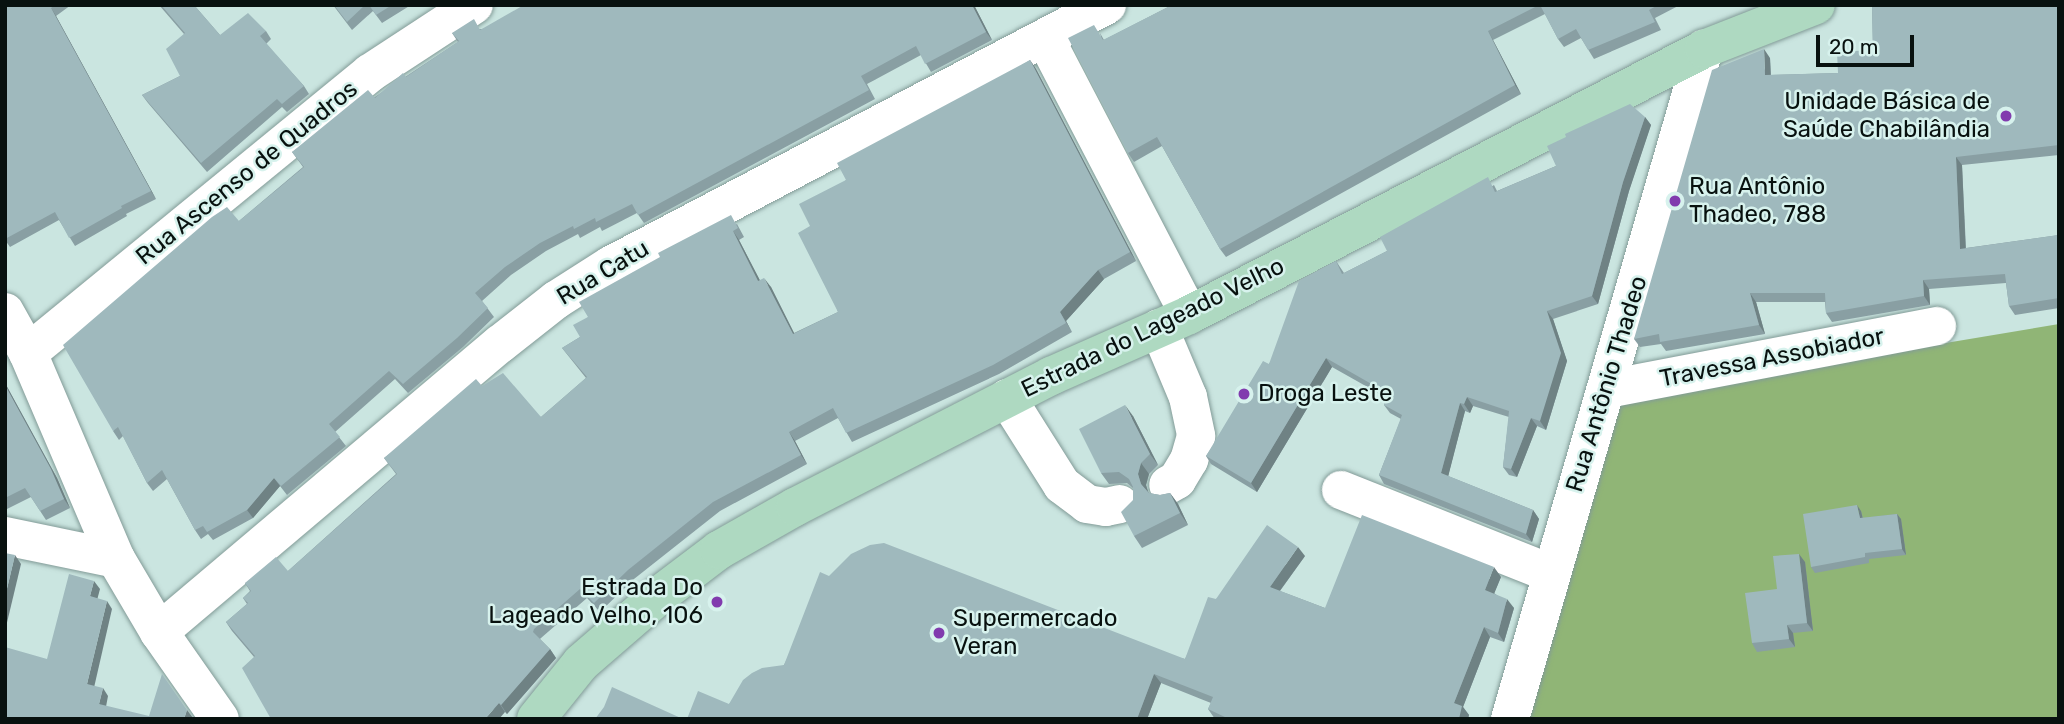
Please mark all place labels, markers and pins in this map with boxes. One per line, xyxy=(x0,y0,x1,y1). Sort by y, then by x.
place label: Unidade Básica de Saúde Chabilândia xyxy=(1783,88,1990,144)
marker: Unidade Básica de Saúde Chabilândia xyxy=(1996,106,2016,126)
place label: Rua Antônio Thadeo, 788 xyxy=(1689,173,1826,229)
marker: Rua Antônio Thadeo, 788 xyxy=(1667,193,1683,209)
place label: Droga Leste xyxy=(1258,380,1392,408)
marker: Droga Leste xyxy=(1236,386,1252,402)
place label: Estrada Do Lageado Velho, 106 xyxy=(488,574,703,630)
marker: Estrada Do Lageado Velho, 106 xyxy=(709,594,725,610)
place label: Supermercado Veran xyxy=(953,605,1117,661)
marker: Supermercado Veran xyxy=(931,625,947,641)

